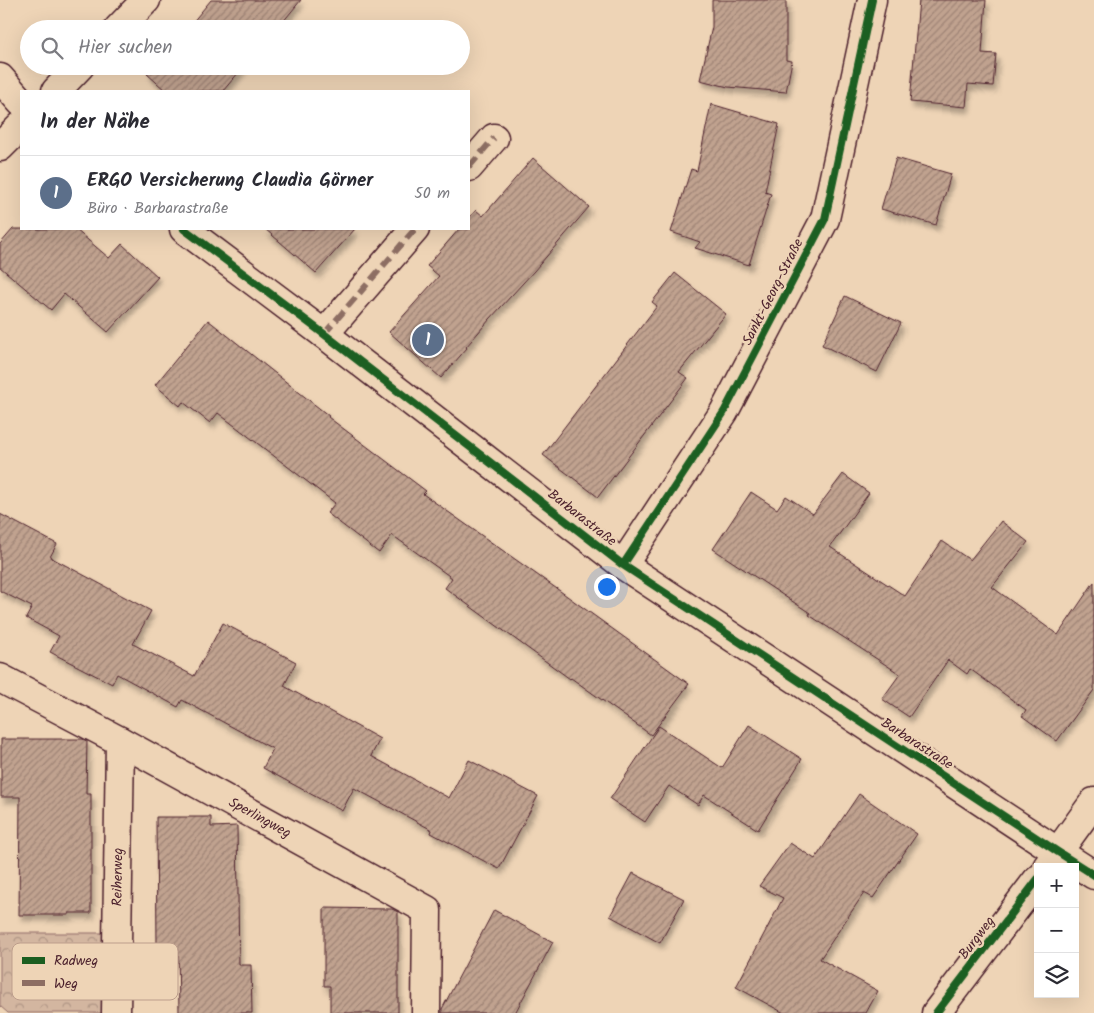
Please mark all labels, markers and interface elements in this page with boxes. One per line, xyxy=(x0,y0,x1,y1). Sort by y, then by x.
search box xyxy=(20,20,470,75)
text: Hier suchen xyxy=(78,33,172,63)
icon: search xyxy=(38,34,66,62)
text: In der Nähe xyxy=(40,106,150,139)
text: ERGO Versicherung Claudia Görner xyxy=(87,166,373,196)
text: 1 xyxy=(54,181,58,206)
text: 50 m xyxy=(414,181,450,206)
text: Büro · Barbarastraße xyxy=(87,196,228,221)
street label: Sankt-Georg-Straße xyxy=(737,234,810,349)
pin: 1 xyxy=(412,321,444,359)
street label: Barbarastraße xyxy=(543,484,622,552)
your location xyxy=(594,574,620,600)
street label: Barbarastraße xyxy=(876,712,958,776)
street label: Sperlingweg xyxy=(224,792,295,844)
street label: Reiherweg xyxy=(107,847,129,907)
map controls xyxy=(1034,863,1079,998)
button: + xyxy=(1034,863,1079,908)
button: − xyxy=(1034,908,1079,953)
street label: Burgweg xyxy=(953,912,1001,964)
legend xyxy=(12,943,178,1000)
text: Radweg xyxy=(54,950,98,972)
button: layers xyxy=(1034,953,1079,998)
text: Weg xyxy=(54,973,78,995)

